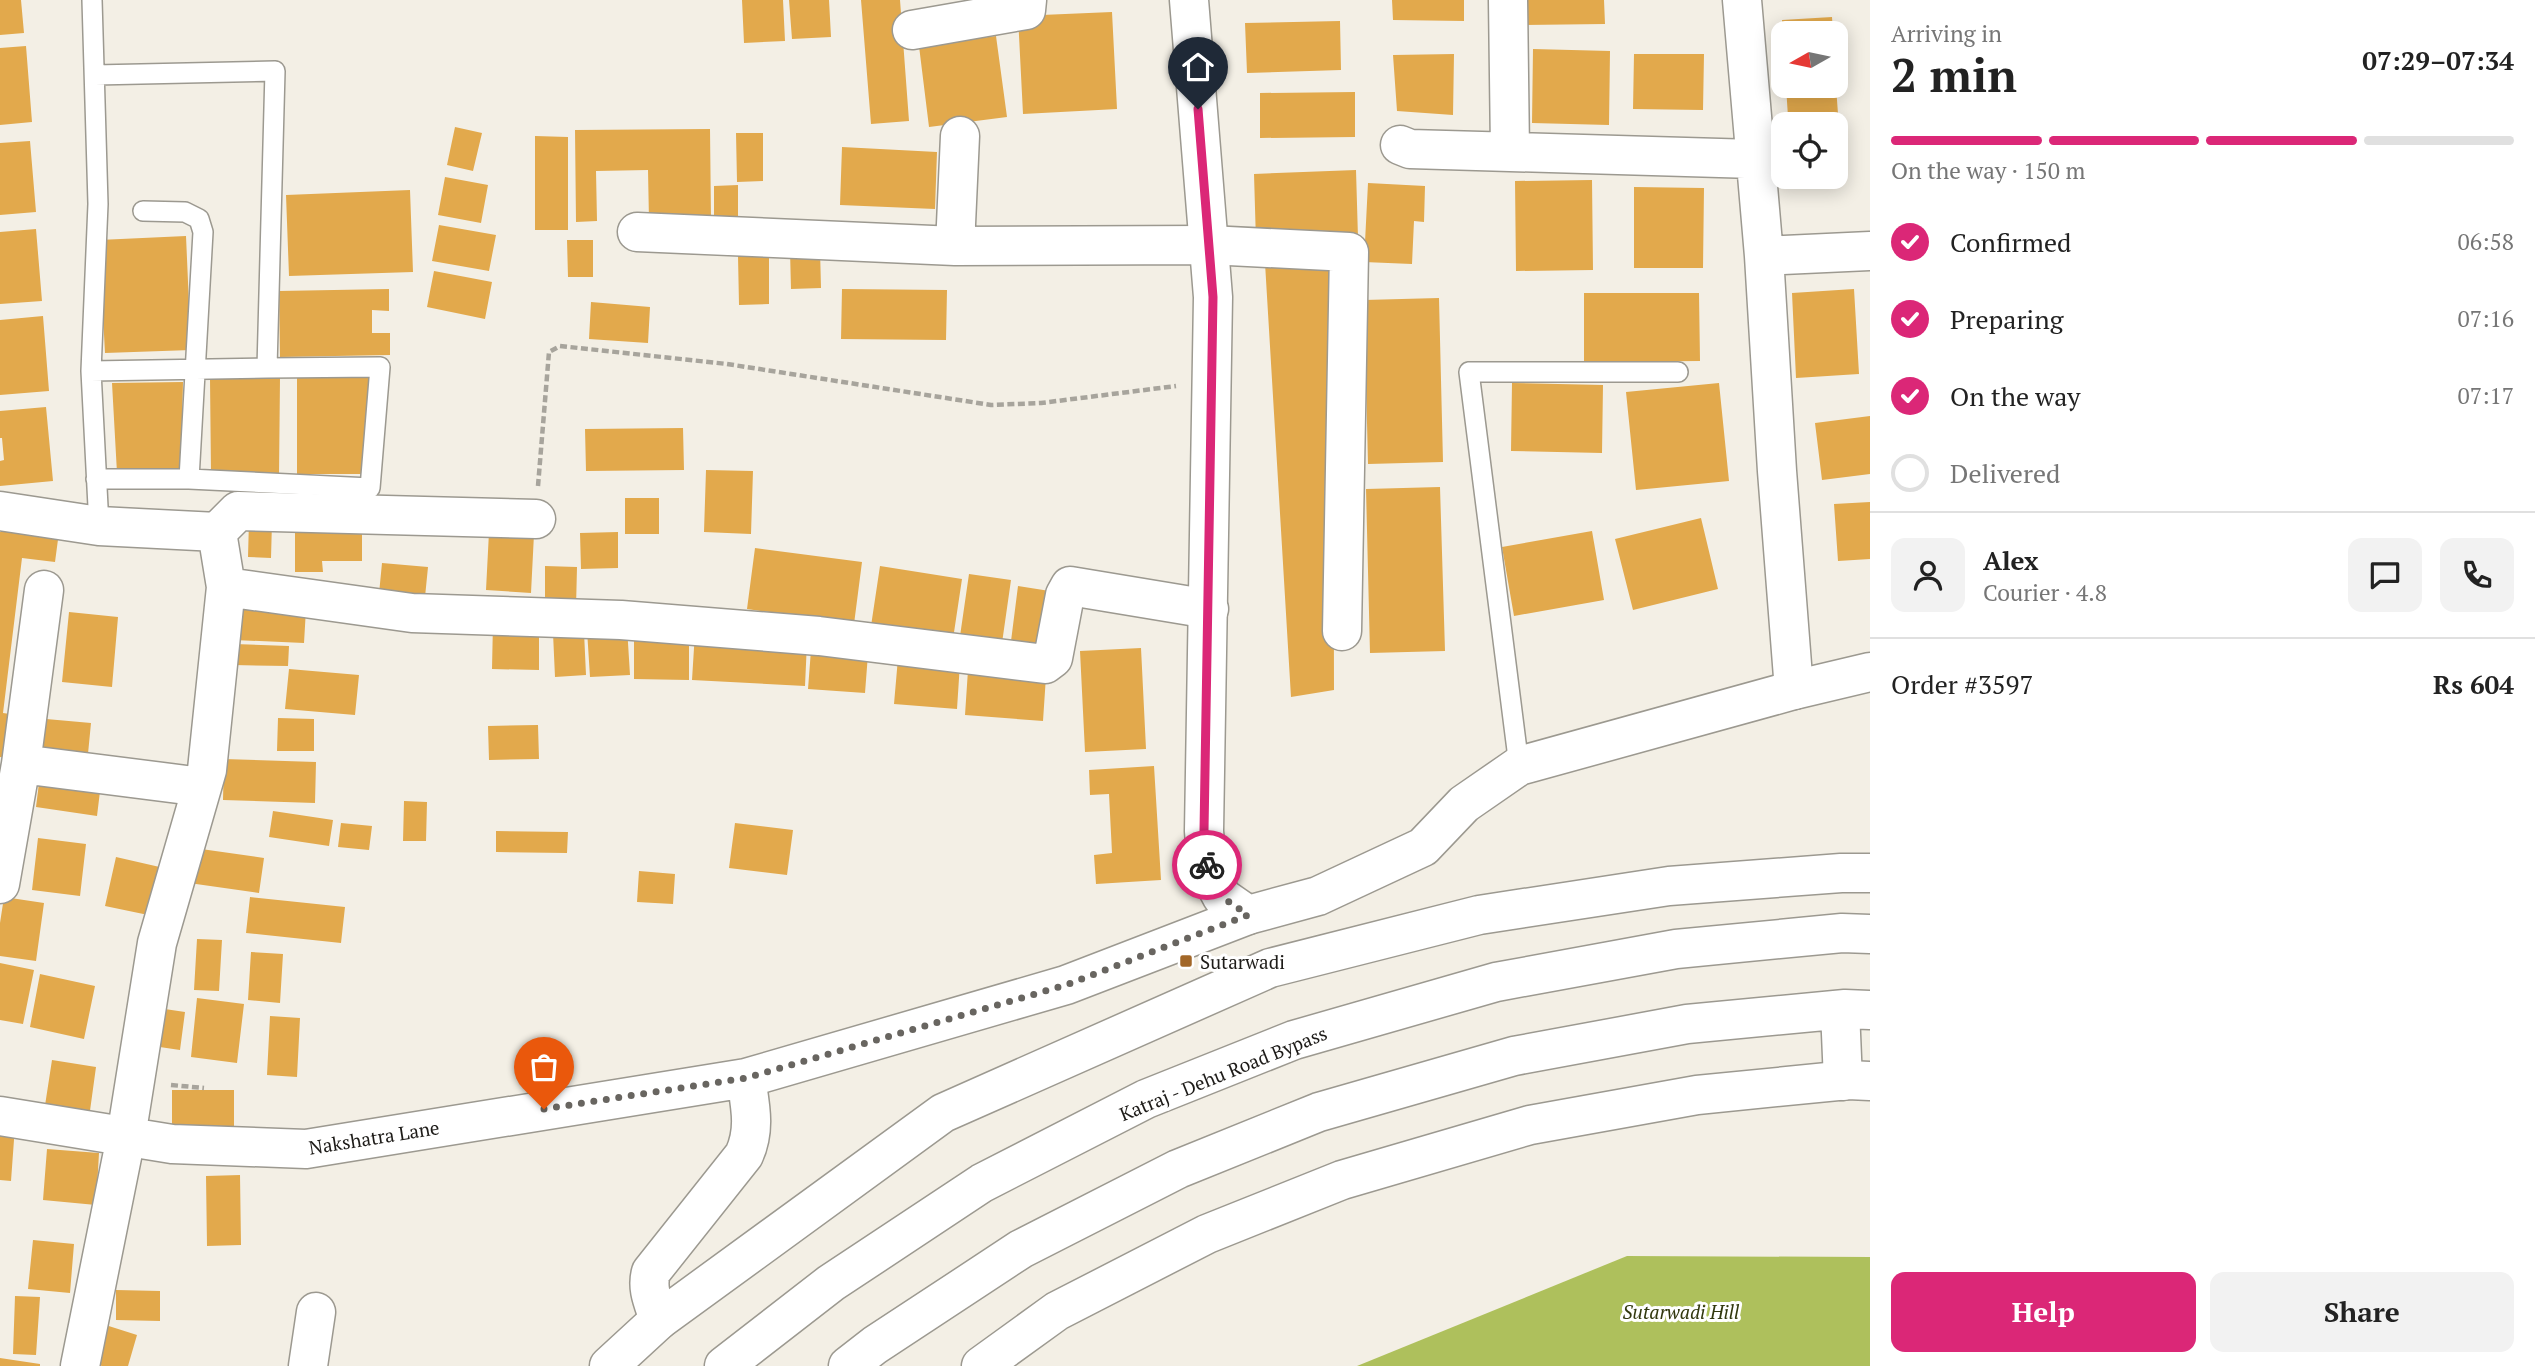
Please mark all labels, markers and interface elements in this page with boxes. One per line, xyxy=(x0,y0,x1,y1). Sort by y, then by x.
text: Arriving in xyxy=(1891,18,2002,49)
north arrow xyxy=(1771,21,1848,98)
map controls xyxy=(1771,21,1848,189)
pin xyxy=(1168,37,1228,109)
text: 07:29–07:34 xyxy=(2362,43,2514,77)
text: 2 min xyxy=(1891,44,2017,105)
icon: home xyxy=(1179,48,1217,86)
button: locate xyxy=(1771,112,1848,189)
text: On the way · 150 m xyxy=(1891,155,2085,186)
icon: check xyxy=(1891,223,1929,261)
text: Confirmed xyxy=(1950,225,2071,259)
text: 06:58 xyxy=(2457,226,2514,257)
icon: check xyxy=(1891,300,1929,338)
text: Preparing xyxy=(1950,302,2063,336)
text: 07:16 xyxy=(2457,303,2514,334)
icon: check xyxy=(1891,377,1929,415)
text: On the way xyxy=(1950,379,2081,413)
text: 07:17 xyxy=(2457,380,2514,411)
text: Delivered xyxy=(1950,456,2060,490)
button: person xyxy=(1891,538,1965,612)
button: chat xyxy=(2348,538,2422,612)
button: phone xyxy=(2440,538,2514,612)
text: Alex xyxy=(1983,543,2039,577)
text: Courier · 4.8 xyxy=(1983,577,2107,608)
text: Order #3597 xyxy=(1891,667,2033,701)
text: Rs 604 xyxy=(2433,667,2514,701)
courier xyxy=(1172,830,1242,900)
icon: bike xyxy=(1188,846,1226,884)
place label: Sutarwadi xyxy=(1200,949,1285,974)
marker: Sutarwadi xyxy=(1178,953,1194,969)
street label: Katraj - Dehu Road Bypass xyxy=(1115,1020,1331,1126)
pin xyxy=(514,1037,574,1109)
icon: bag xyxy=(525,1048,563,1086)
street label: Nakshatra Lane xyxy=(307,1114,441,1160)
button: Help xyxy=(1891,1272,2196,1352)
button: Share xyxy=(2210,1272,2514,1352)
park label: Sutarwadi Hill xyxy=(1623,1299,1740,1324)

